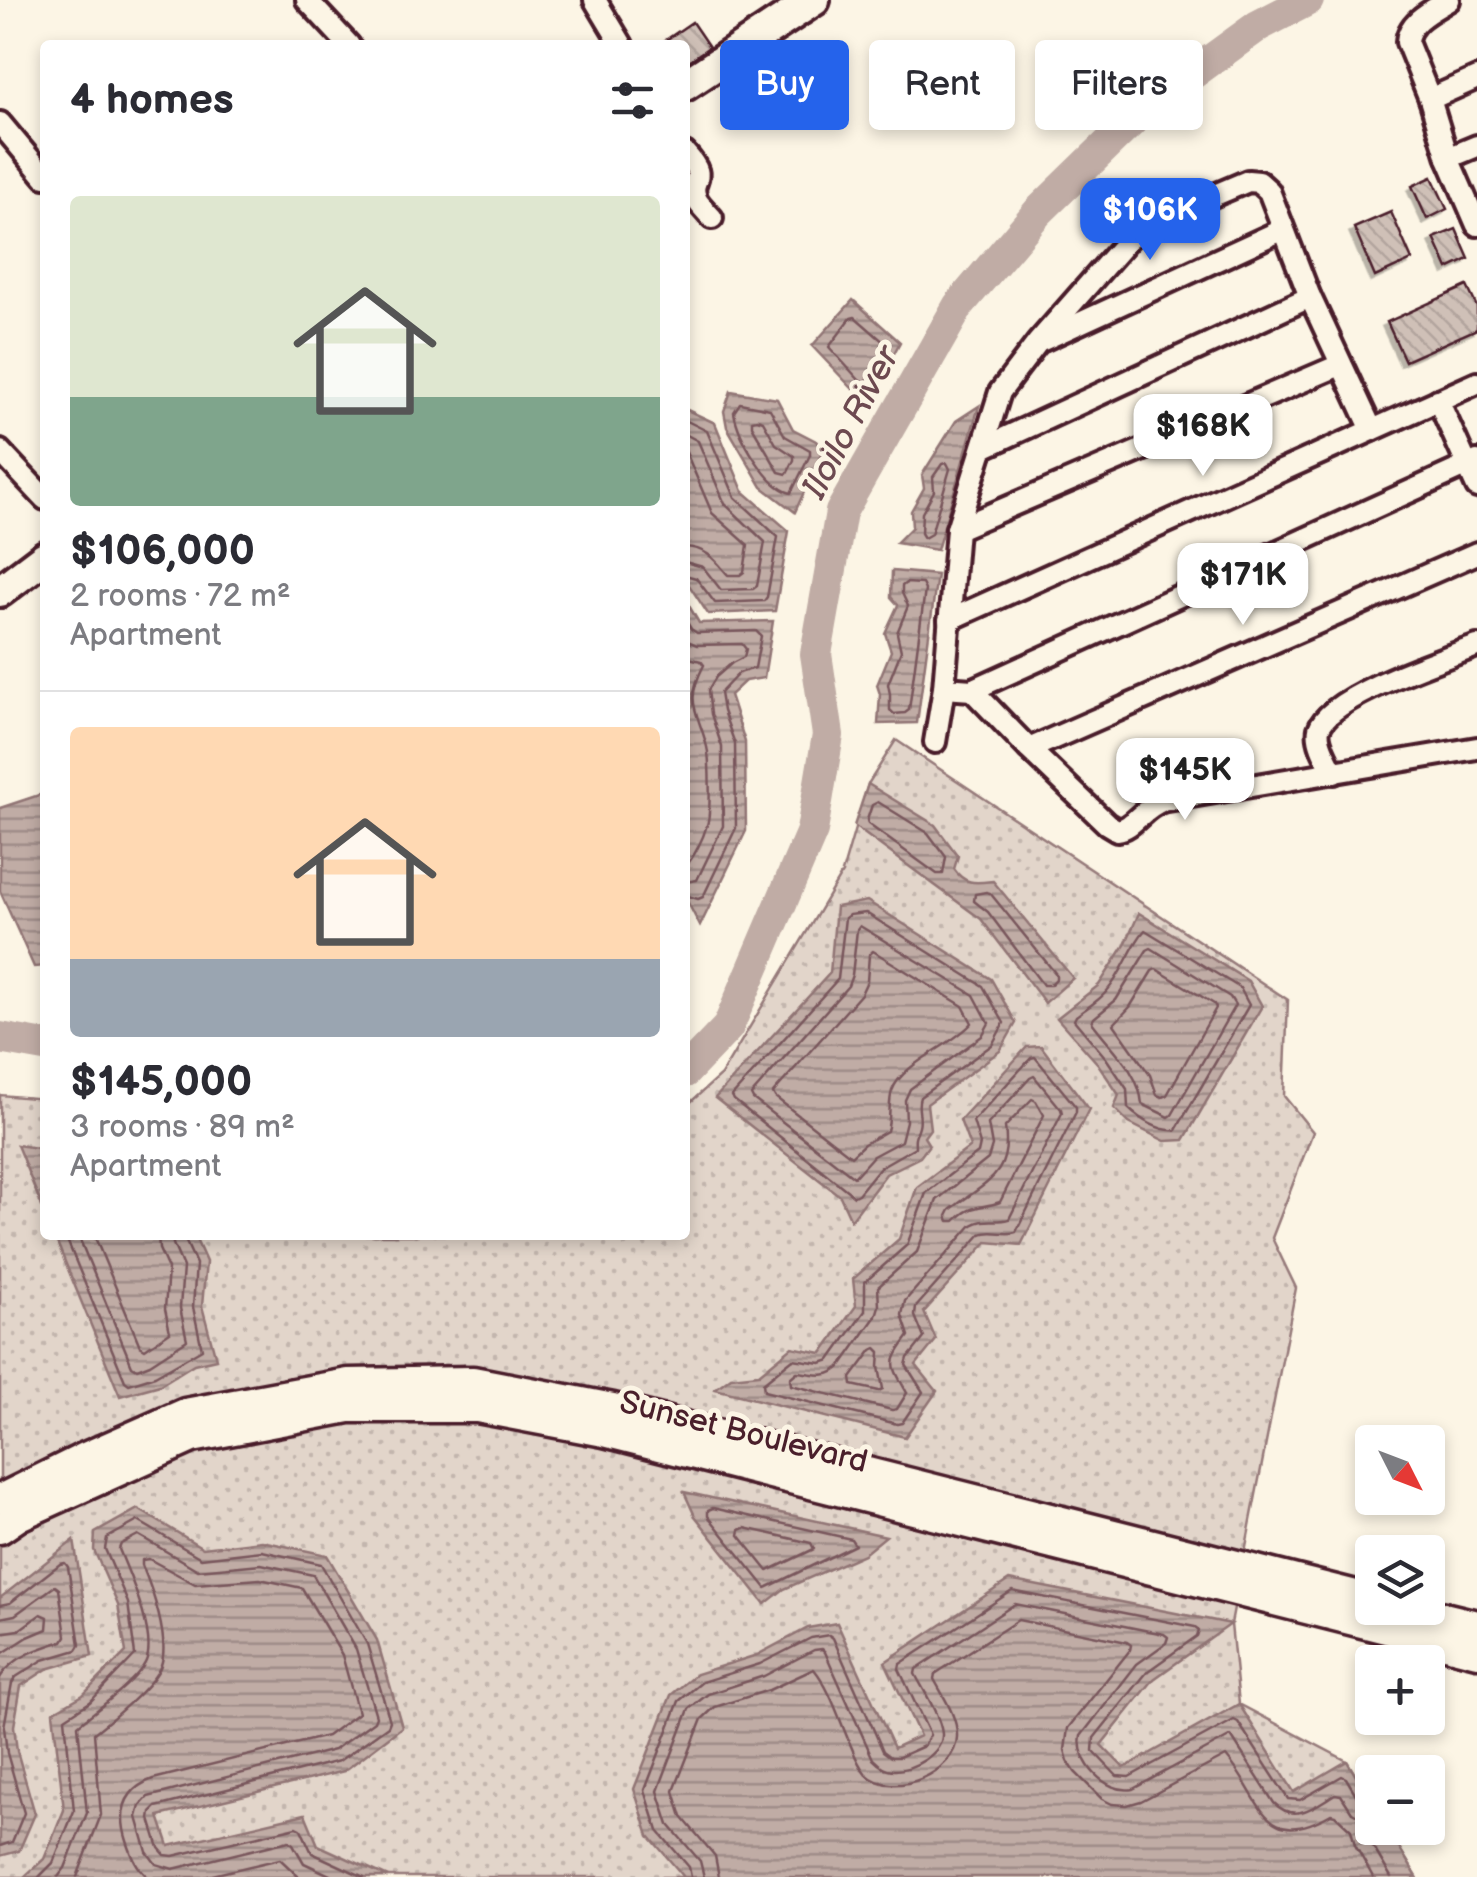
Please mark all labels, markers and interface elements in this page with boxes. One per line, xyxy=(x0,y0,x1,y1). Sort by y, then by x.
chip: Buy xyxy=(720,40,849,130)
chip: Rent xyxy=(869,40,1015,130)
chip: Filters xyxy=(1035,40,1203,130)
icon: filters xyxy=(605,73,660,128)
text: 4 homes xyxy=(70,75,234,126)
pin: $106K xyxy=(1080,178,1220,263)
text: $106K xyxy=(1102,191,1198,230)
icon: home xyxy=(275,261,455,441)
water label: Iloilo River xyxy=(793,337,910,507)
pin: $168K xyxy=(1133,394,1273,479)
text: $168K xyxy=(1156,407,1250,446)
text: $106,000 xyxy=(70,526,255,577)
pin: $171K xyxy=(1173,543,1313,628)
text: $171K xyxy=(1199,556,1287,595)
text: 2 rooms · 72 m² xyxy=(70,577,291,616)
text: Apartment xyxy=(70,616,221,655)
pin: $145K xyxy=(1115,738,1255,823)
text: $145K xyxy=(1138,751,1232,790)
icon: home xyxy=(275,792,455,972)
text: $145,000 xyxy=(70,1057,252,1108)
text: 3 rooms · 89 m² xyxy=(70,1108,295,1147)
text: Apartment xyxy=(70,1147,221,1186)
street label: Sunset Boulevard xyxy=(616,1383,872,1482)
north arrow xyxy=(1355,1425,1445,1515)
map controls xyxy=(1355,1425,1445,1845)
button: layers xyxy=(1355,1535,1445,1625)
button: + xyxy=(1355,1645,1445,1735)
button: − xyxy=(1355,1755,1445,1845)

